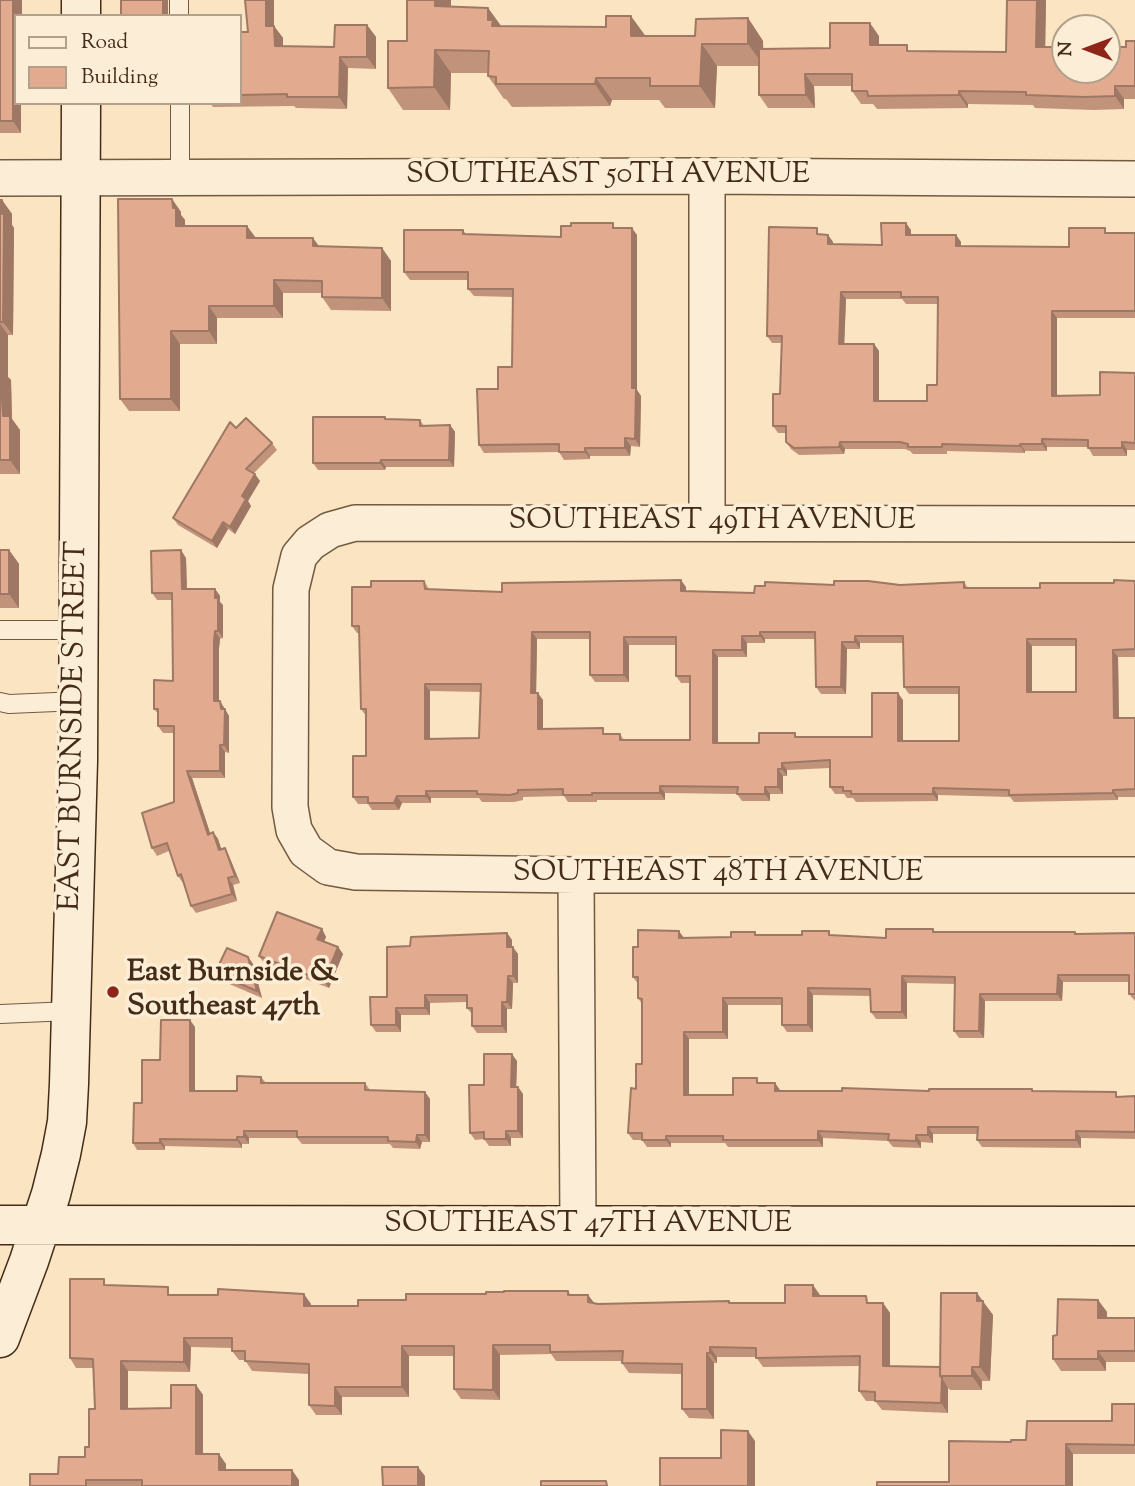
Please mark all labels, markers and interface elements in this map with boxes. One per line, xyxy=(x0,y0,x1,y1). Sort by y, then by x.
legend xyxy=(14,14,242,105)
north arrow xyxy=(1051,14,1121,84)
text: Road xyxy=(81,28,128,58)
text: N xyxy=(1053,41,1080,57)
text: Building xyxy=(81,63,158,93)
street label: SOUTHEAST 50TH AVENUE xyxy=(406,159,810,195)
street label: SOUTHEAST 49TH AVENUE xyxy=(508,505,916,541)
street label: EAST BURNSIDE STREET xyxy=(55,541,97,911)
street label: SOUTHEAST 48TH AVENUE xyxy=(513,857,923,893)
place label: East Burnside & Southeast 47th xyxy=(127,957,338,1028)
marker: East Burnside & Southeast 47th xyxy=(105,984,121,1000)
street label: SOUTHEAST 47TH AVENUE xyxy=(384,1208,792,1244)

